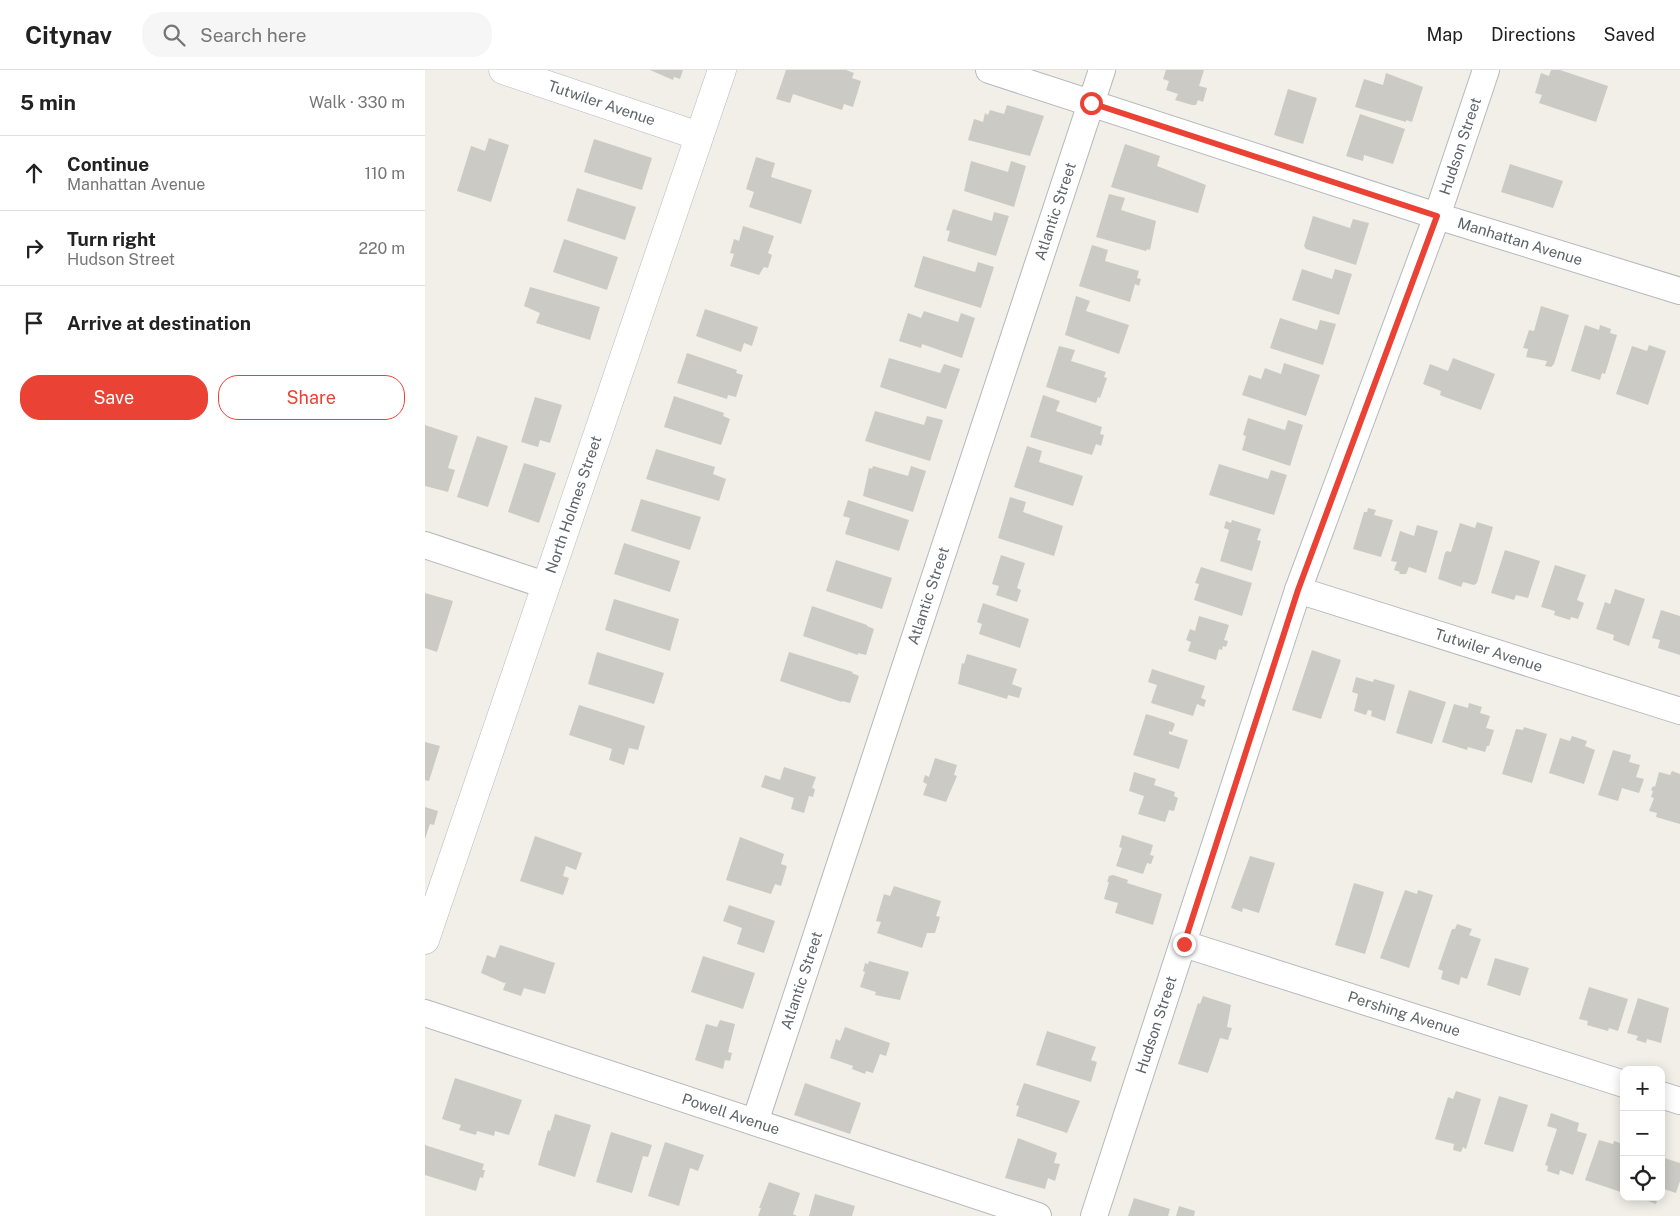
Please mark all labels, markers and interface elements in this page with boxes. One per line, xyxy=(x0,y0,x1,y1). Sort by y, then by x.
search box xyxy=(142,12,492,57)
text: Citynav xyxy=(25,21,112,49)
icon: search xyxy=(160,21,188,49)
text: Search here xyxy=(200,24,307,46)
text: Map xyxy=(1426,24,1463,45)
text: Directions xyxy=(1491,24,1576,45)
text: Saved xyxy=(1604,24,1655,45)
street label: Tutwiler Avenue xyxy=(546,77,657,129)
text: 5 min xyxy=(20,90,76,115)
route start xyxy=(1080,92,1103,115)
text: Walk · 330 m xyxy=(309,93,405,112)
street label: Hudson Street xyxy=(1436,95,1484,197)
text: Continue xyxy=(67,153,149,175)
icon: ahead xyxy=(20,159,48,187)
street label: Atlantic Street xyxy=(1031,160,1079,262)
text: 110 m xyxy=(364,164,405,183)
text: Manhattan Avenue xyxy=(67,175,205,194)
street label: Manhattan Avenue xyxy=(1456,214,1585,268)
text: Turn right xyxy=(67,228,156,250)
icon: right xyxy=(20,234,48,262)
text: 220 m xyxy=(358,239,405,258)
text: Hudson Street xyxy=(67,250,175,269)
icon: arrive xyxy=(20,309,48,337)
text: Arrive at destination xyxy=(67,312,251,334)
button: Save xyxy=(20,375,208,420)
button: Share xyxy=(218,375,405,420)
street label: North Holmes Street xyxy=(542,433,605,576)
street label: Atlantic Street xyxy=(904,545,952,647)
street label: Tutwiler Avenue xyxy=(1433,625,1545,675)
street label: Atlantic Street xyxy=(777,929,825,1031)
route end xyxy=(1173,933,1196,956)
street label: Hudson Street xyxy=(1132,974,1180,1076)
street label: Pershing Avenue xyxy=(1346,988,1463,1039)
map controls xyxy=(1620,1066,1665,1201)
button: + xyxy=(1620,1066,1665,1111)
street label: Powell Avenue xyxy=(680,1090,782,1138)
button: − xyxy=(1620,1111,1665,1156)
button: locate xyxy=(1620,1156,1665,1201)

